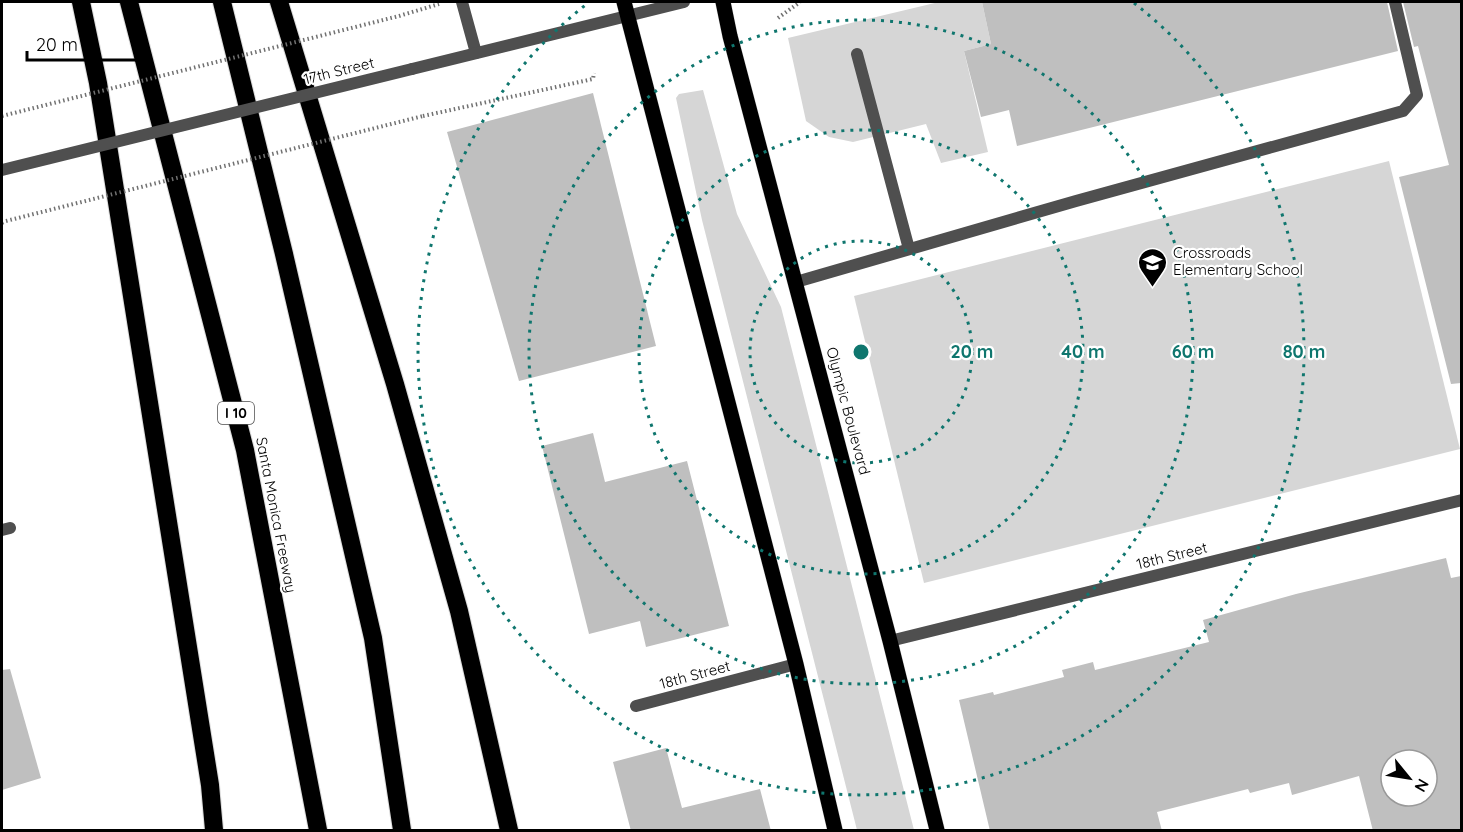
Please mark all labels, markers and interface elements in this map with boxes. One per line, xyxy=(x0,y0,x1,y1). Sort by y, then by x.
scale bar xyxy=(27,24,138,62)
text: 20 m xyxy=(36,33,78,56)
street label: 17th Street xyxy=(302,53,376,88)
place label: Crossroads Elementary School xyxy=(1173,243,1303,279)
school or university icon: Crossroads Elementary School xyxy=(1136,246,1168,288)
text: 20 m xyxy=(951,340,993,363)
text: 40 m xyxy=(1061,340,1105,363)
text: 60 m xyxy=(1172,340,1214,363)
text: 80 m xyxy=(1283,340,1325,363)
centre of rings xyxy=(851,342,871,362)
street label: Olympic Boulevard xyxy=(822,345,875,477)
road number: I 10 xyxy=(218,402,254,424)
street label: Santa Monica Freeway xyxy=(252,435,301,594)
street label: 18th Street xyxy=(1134,538,1209,573)
street label: 18th Street xyxy=(657,656,732,693)
north arrow xyxy=(1379,748,1439,808)
text: N xyxy=(1410,775,1434,796)

